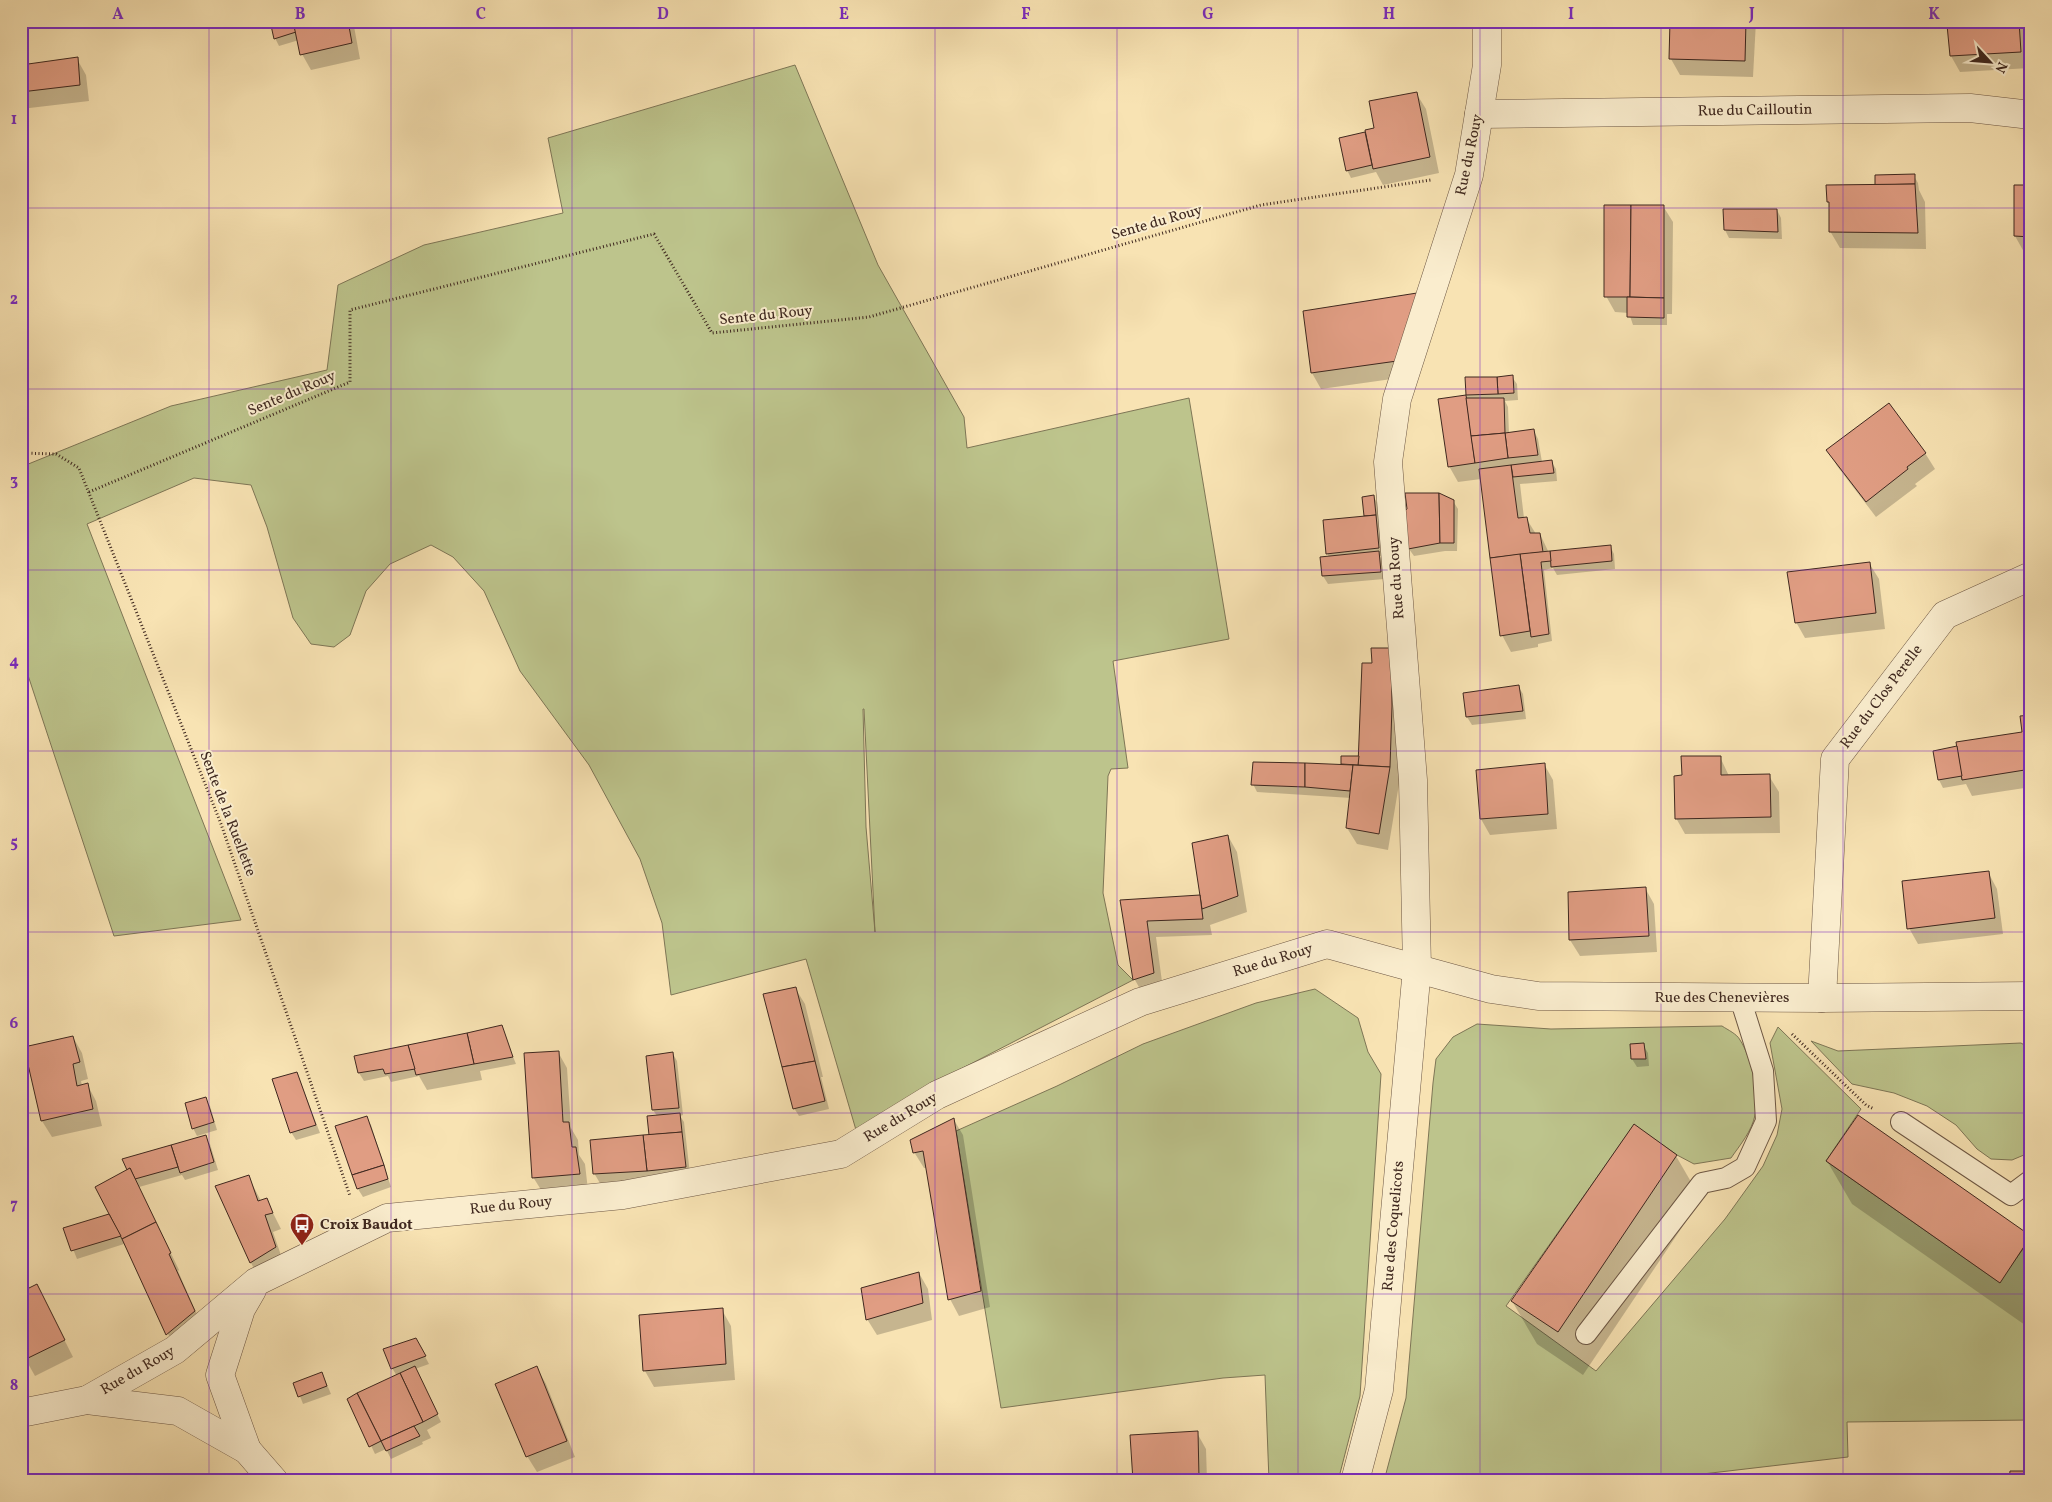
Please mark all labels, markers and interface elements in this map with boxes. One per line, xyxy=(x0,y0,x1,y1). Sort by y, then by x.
text: A xyxy=(112,4,124,26)
text: B xyxy=(295,4,306,26)
text: C xyxy=(476,4,486,26)
text: D xyxy=(657,4,669,26)
text: E xyxy=(839,4,849,26)
text: F xyxy=(1021,4,1031,26)
text: G xyxy=(1202,4,1214,26)
text: H xyxy=(1383,4,1395,26)
text: I xyxy=(1568,4,1574,26)
text: J xyxy=(1748,4,1755,26)
text: K xyxy=(1928,4,1940,26)
north arrow xyxy=(1964,38,2014,88)
text: N xyxy=(1990,58,2011,76)
street label: Rue du Cailloutin xyxy=(1697,100,1813,122)
text: 1 xyxy=(11,109,17,131)
street label: Rue du Rouy xyxy=(1451,112,1489,198)
street label: Sente du Rouy xyxy=(1109,200,1205,246)
text: 2 xyxy=(10,289,18,311)
street label: Sente du Rouy xyxy=(718,301,814,331)
street label: Sente du Rouy xyxy=(245,366,339,422)
text: 3 xyxy=(10,470,18,492)
street label: Rue du Rouy xyxy=(1384,536,1410,620)
street label: Rue du Clos Perelle xyxy=(1836,641,1928,753)
text: 4 xyxy=(9,651,19,673)
street label: Sente de la Ruellette xyxy=(193,748,261,880)
text: 5 xyxy=(10,832,18,854)
street label: Rue du Rouy xyxy=(1230,939,1316,983)
street label: Rue des Chenevières xyxy=(1655,988,1789,1009)
text: 6 xyxy=(10,1013,19,1035)
street label: Rue du Rouy xyxy=(860,1088,942,1148)
street label: Rue des Coquelicots xyxy=(1378,1160,1410,1292)
street label: Rue du Rouy xyxy=(469,1191,553,1221)
text: 7 xyxy=(10,1194,18,1216)
bus stop icon: Croix Baudot xyxy=(289,1212,315,1246)
place label: Croix Baudot xyxy=(320,1215,413,1236)
street label: Rue du Rouy xyxy=(97,1341,179,1401)
text: 8 xyxy=(10,1375,18,1397)

